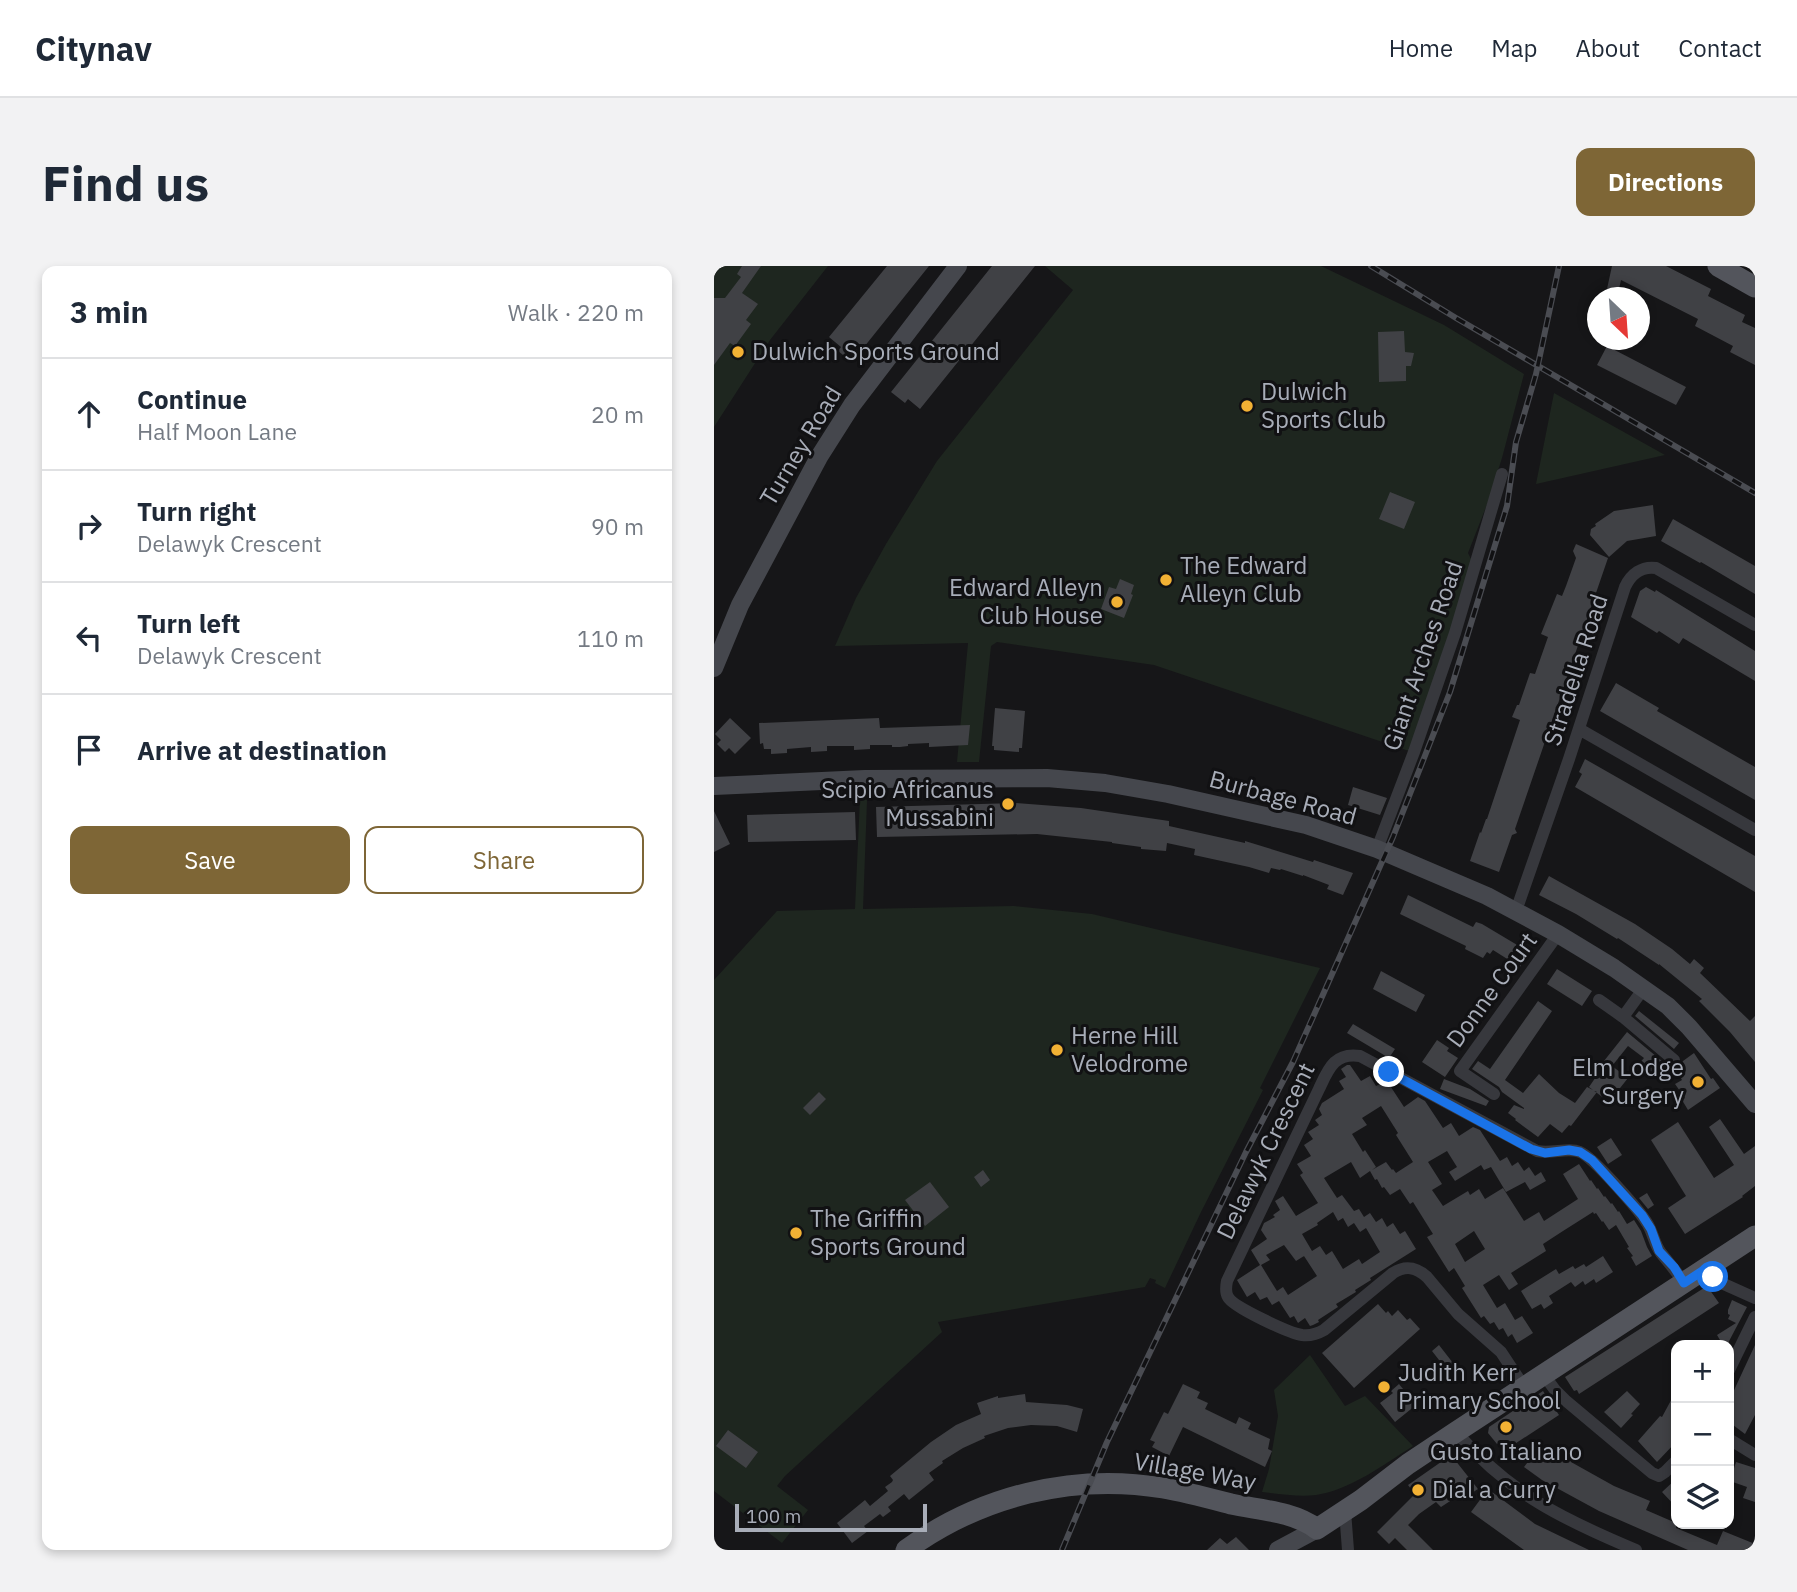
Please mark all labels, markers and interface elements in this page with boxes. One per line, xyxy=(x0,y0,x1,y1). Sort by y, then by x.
text: Citynav xyxy=(35,27,152,70)
text: Home xyxy=(1389,32,1453,64)
text: Map xyxy=(1491,32,1537,64)
text: About xyxy=(1575,32,1640,64)
text: Contact xyxy=(1678,32,1762,64)
button: Directions xyxy=(1576,148,1755,216)
text: Find us xyxy=(42,151,209,214)
north arrow xyxy=(1587,287,1650,350)
text: 3 min xyxy=(70,292,148,331)
text: Walk · 220 m xyxy=(508,297,644,327)
place label: Dulwich Sports Ground xyxy=(752,335,1000,367)
marker: Dulwich Sports Ground xyxy=(730,344,746,360)
place label: Dulwich Sports Club xyxy=(1261,375,1386,435)
street label: Turney Road xyxy=(752,380,848,511)
text: Continue xyxy=(137,382,247,416)
icon: ahead xyxy=(70,395,108,433)
marker: Dulwich Sports Club xyxy=(1239,398,1255,414)
text: 20 m xyxy=(591,399,644,429)
text: Half Moon Lane xyxy=(137,416,297,446)
text: Turn right xyxy=(137,494,256,528)
icon: right xyxy=(70,507,108,545)
text: 90 m xyxy=(591,511,644,541)
text: Delawyk Crescent xyxy=(137,528,322,558)
place label: The Edward Alleyn Club xyxy=(1180,549,1308,609)
street label: Giant Arches Road xyxy=(1375,557,1470,755)
place label: Edward Alleyn Club House xyxy=(949,571,1103,631)
marker: The Edward Alleyn Club xyxy=(1158,572,1174,588)
street label: Stradella Road xyxy=(1535,590,1615,750)
marker: Edward Alleyn Club House xyxy=(1109,594,1125,610)
text: Turn left xyxy=(137,606,240,640)
icon: left xyxy=(70,619,108,657)
text: 110 m xyxy=(577,623,644,653)
text: Delawyk Crescent xyxy=(137,640,322,670)
icon: arrive xyxy=(70,731,108,769)
text: Arrive at destination xyxy=(137,733,387,767)
street label: Burbage Road xyxy=(1206,762,1361,832)
place label: Scipio Africanus Mussabini xyxy=(821,773,994,833)
marker: Scipio Africanus Mussabini xyxy=(1000,796,1016,812)
button: Save xyxy=(70,826,350,894)
button: Share xyxy=(364,826,644,894)
street label: Donne Court xyxy=(1439,925,1544,1053)
place label: Herne Hill Velodrome xyxy=(1071,1019,1188,1079)
marker: Herne Hill Velodrome xyxy=(1049,1042,1065,1058)
place label: Elm Lodge Surgery xyxy=(1572,1051,1684,1111)
route end xyxy=(1373,1056,1404,1087)
street label: Delawyk Crescent xyxy=(1208,1057,1322,1244)
marker: Elm Lodge Surgery xyxy=(1690,1074,1706,1090)
place label: The Griffin Sports Ground xyxy=(810,1202,966,1262)
marker: The Griffin Sports Ground xyxy=(788,1225,804,1241)
route start xyxy=(1697,1261,1728,1292)
map controls xyxy=(1671,1340,1734,1529)
button: + xyxy=(1671,1340,1734,1403)
place label: Judith Kerr Primary School xyxy=(1398,1356,1561,1416)
marker: Judith Kerr Primary School xyxy=(1376,1379,1392,1395)
button: − xyxy=(1671,1403,1734,1466)
marker: Gusto Italiano xyxy=(1498,1419,1514,1435)
place label: Gusto Italiano xyxy=(1430,1435,1582,1467)
street label: Village Way xyxy=(1132,1445,1259,1498)
button: layers xyxy=(1671,1466,1734,1529)
place label: Dial a Curry xyxy=(1432,1473,1556,1505)
marker: Dial a Curry xyxy=(1410,1482,1426,1498)
scale bar xyxy=(735,1501,928,1533)
text: 100 m xyxy=(746,1504,801,1528)

